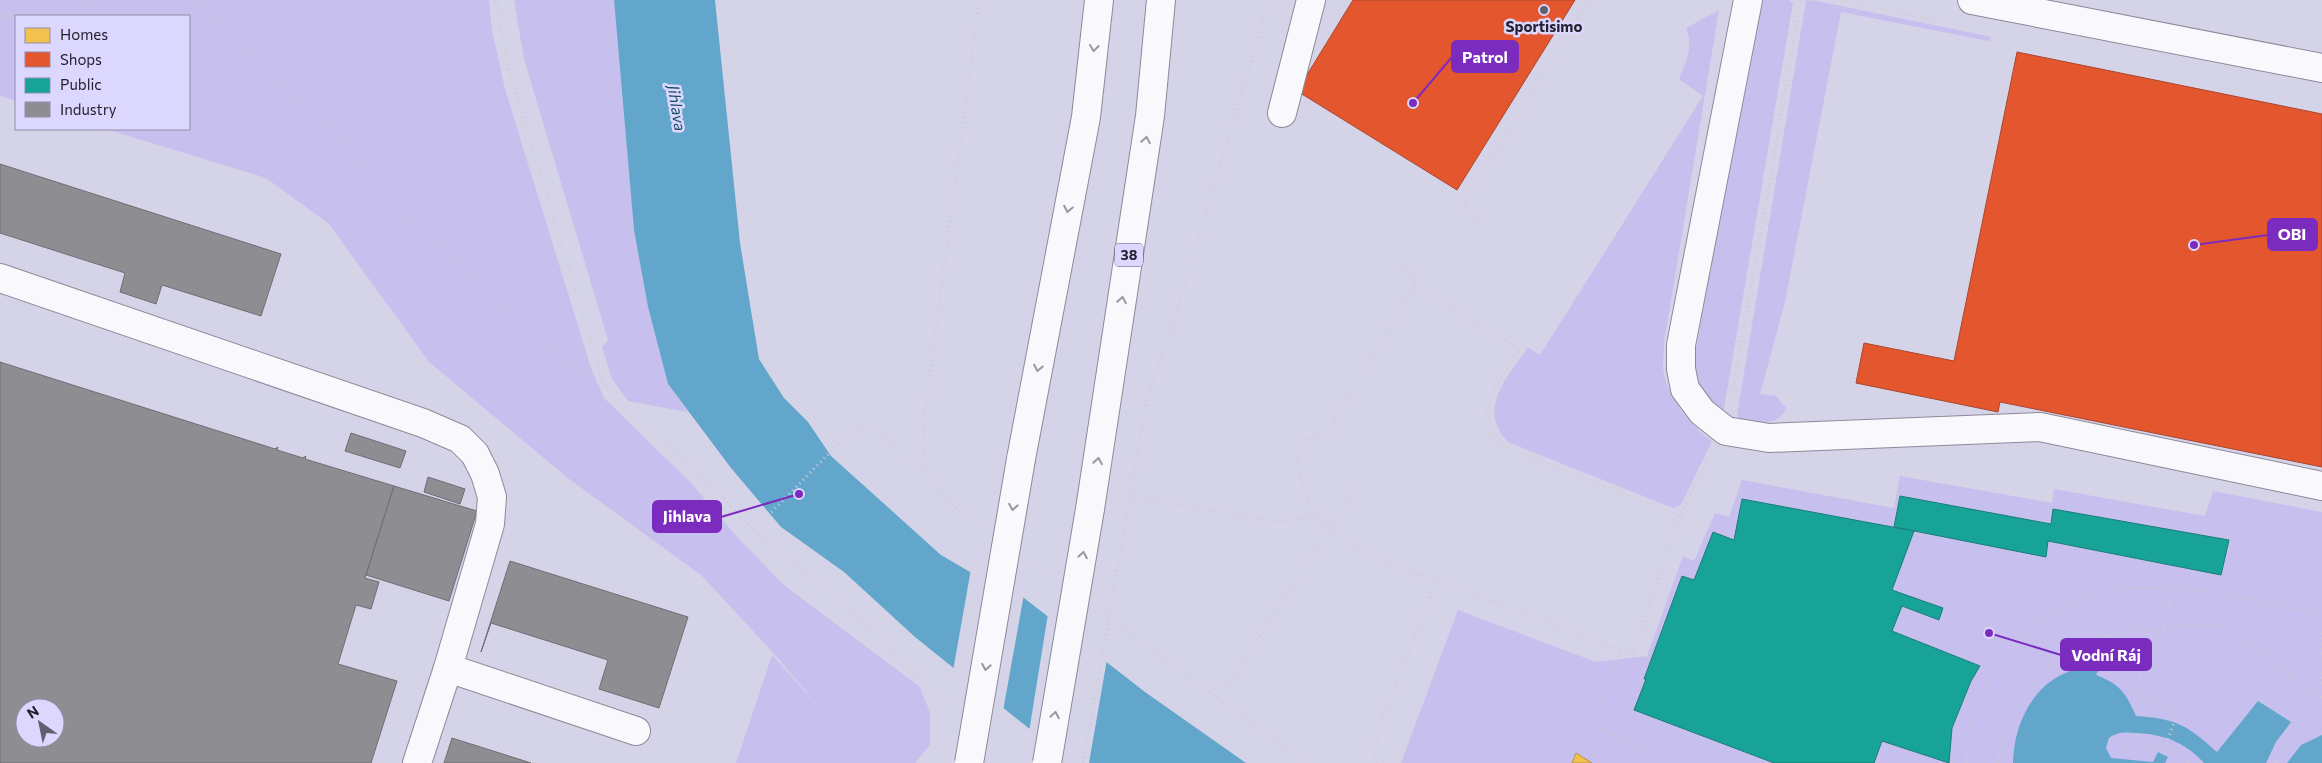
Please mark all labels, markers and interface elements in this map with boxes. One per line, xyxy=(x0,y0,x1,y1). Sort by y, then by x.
marker: Sportisimo xyxy=(1538,4,1550,16)
legend xyxy=(15,15,190,130)
place label: Sportisimo xyxy=(1506,17,1582,35)
text: Homes xyxy=(60,25,108,43)
callout: Patrol xyxy=(1452,41,1518,72)
one-way arrow xyxy=(1089,45,1100,53)
text: Patrol xyxy=(1462,47,1508,66)
text: Shops xyxy=(60,50,102,68)
text: Public xyxy=(60,75,102,93)
water label: Jihlava xyxy=(664,82,691,132)
text: Industry xyxy=(60,100,117,118)
one-way arrow xyxy=(1141,135,1151,144)
one-way arrow xyxy=(1064,204,1074,213)
callout: OBI xyxy=(2268,219,2317,250)
text: OBI xyxy=(2278,224,2306,243)
road number: 38 xyxy=(1115,244,1143,266)
one-way arrow xyxy=(1116,296,1127,304)
one-way arrow xyxy=(1033,364,1044,373)
one-way arrow xyxy=(1092,457,1102,465)
callout: Jihlava xyxy=(653,501,721,532)
one-way arrow xyxy=(1008,502,1018,511)
text: Jihlava xyxy=(663,506,711,525)
one-way arrow xyxy=(1077,550,1087,559)
callout: Vodní Ráj xyxy=(2061,639,2151,670)
text: Vodní Ráj xyxy=(2071,645,2141,664)
one-way arrow xyxy=(981,663,991,671)
north arrow xyxy=(15,698,65,748)
text: N xyxy=(24,702,42,722)
one-way arrow xyxy=(1050,711,1060,719)

